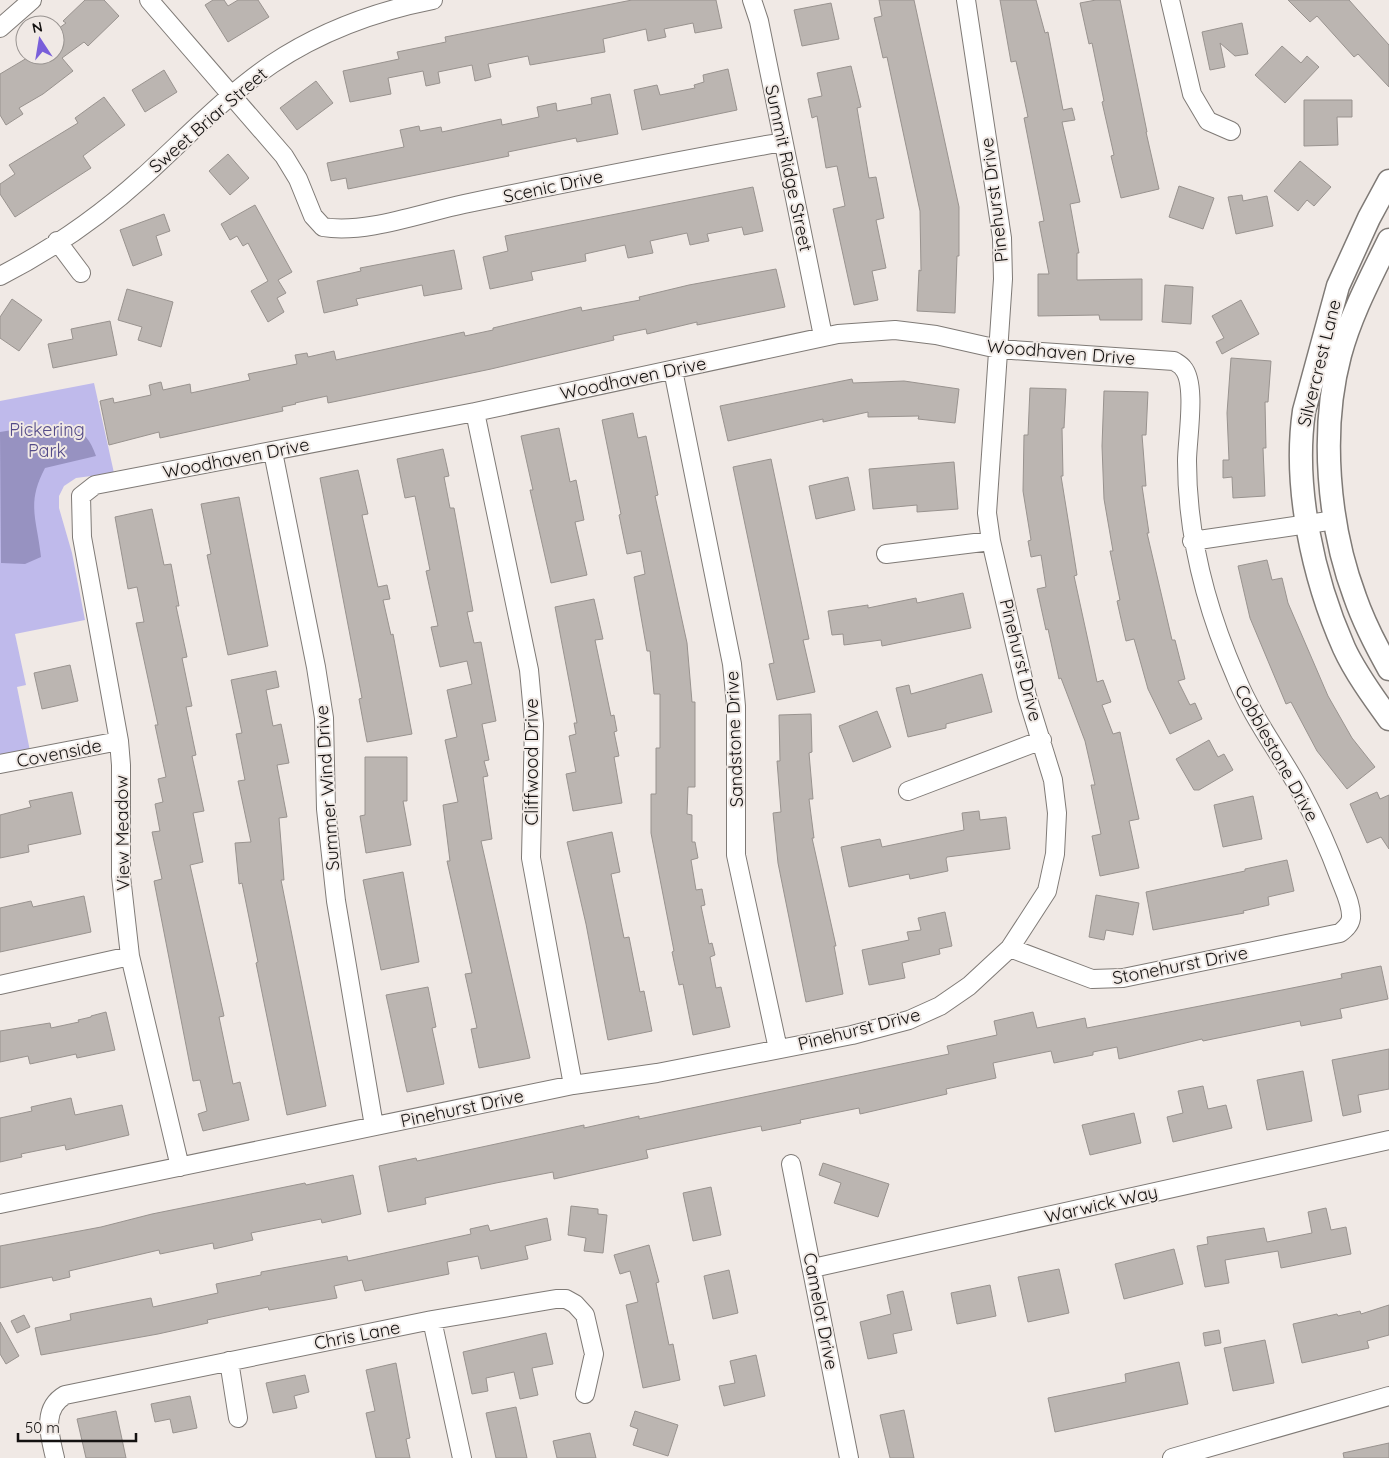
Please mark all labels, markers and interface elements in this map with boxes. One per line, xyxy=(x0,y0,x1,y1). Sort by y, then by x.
north arrow xyxy=(15,15,65,65)
text: N xyxy=(30,17,44,37)
street label: Sweet Briar Street xyxy=(144,62,272,178)
street label: Summit Ridge Street xyxy=(760,82,818,254)
street label: Pinehurst Drive xyxy=(975,136,1013,264)
street label: Scenic Drive xyxy=(501,164,605,208)
street label: Silvercrest Lane xyxy=(1292,297,1346,429)
street label: Woodhaven Drive xyxy=(986,334,1136,370)
street label: Woodhaven Drive xyxy=(558,351,708,405)
park label: Pickering Park xyxy=(9,418,85,462)
street label: Woodhaven Drive xyxy=(161,433,311,483)
street label: Pinehurst Drive xyxy=(995,596,1047,724)
street label: Sandstone Drive xyxy=(720,670,748,808)
street label: Cobblestone Drive xyxy=(1230,681,1324,825)
street label: Cliffwood Drive xyxy=(520,698,543,826)
street label: Summer Wind Drive xyxy=(310,704,344,872)
street label: Covenside xyxy=(15,734,103,772)
street label: View Meadow xyxy=(109,775,135,891)
street label: Stonehurst Drive xyxy=(1110,941,1250,989)
street label: Pinehurst Drive xyxy=(795,1003,923,1055)
street label: Pinehurst Drive xyxy=(398,1084,526,1132)
street label: Warwick Way xyxy=(1042,1180,1160,1228)
street label: Camelot Drive xyxy=(798,1251,844,1371)
street label: Chris Lane xyxy=(312,1315,402,1355)
scale bar xyxy=(18,1410,135,1442)
text: 50 m xyxy=(25,1418,60,1437)

